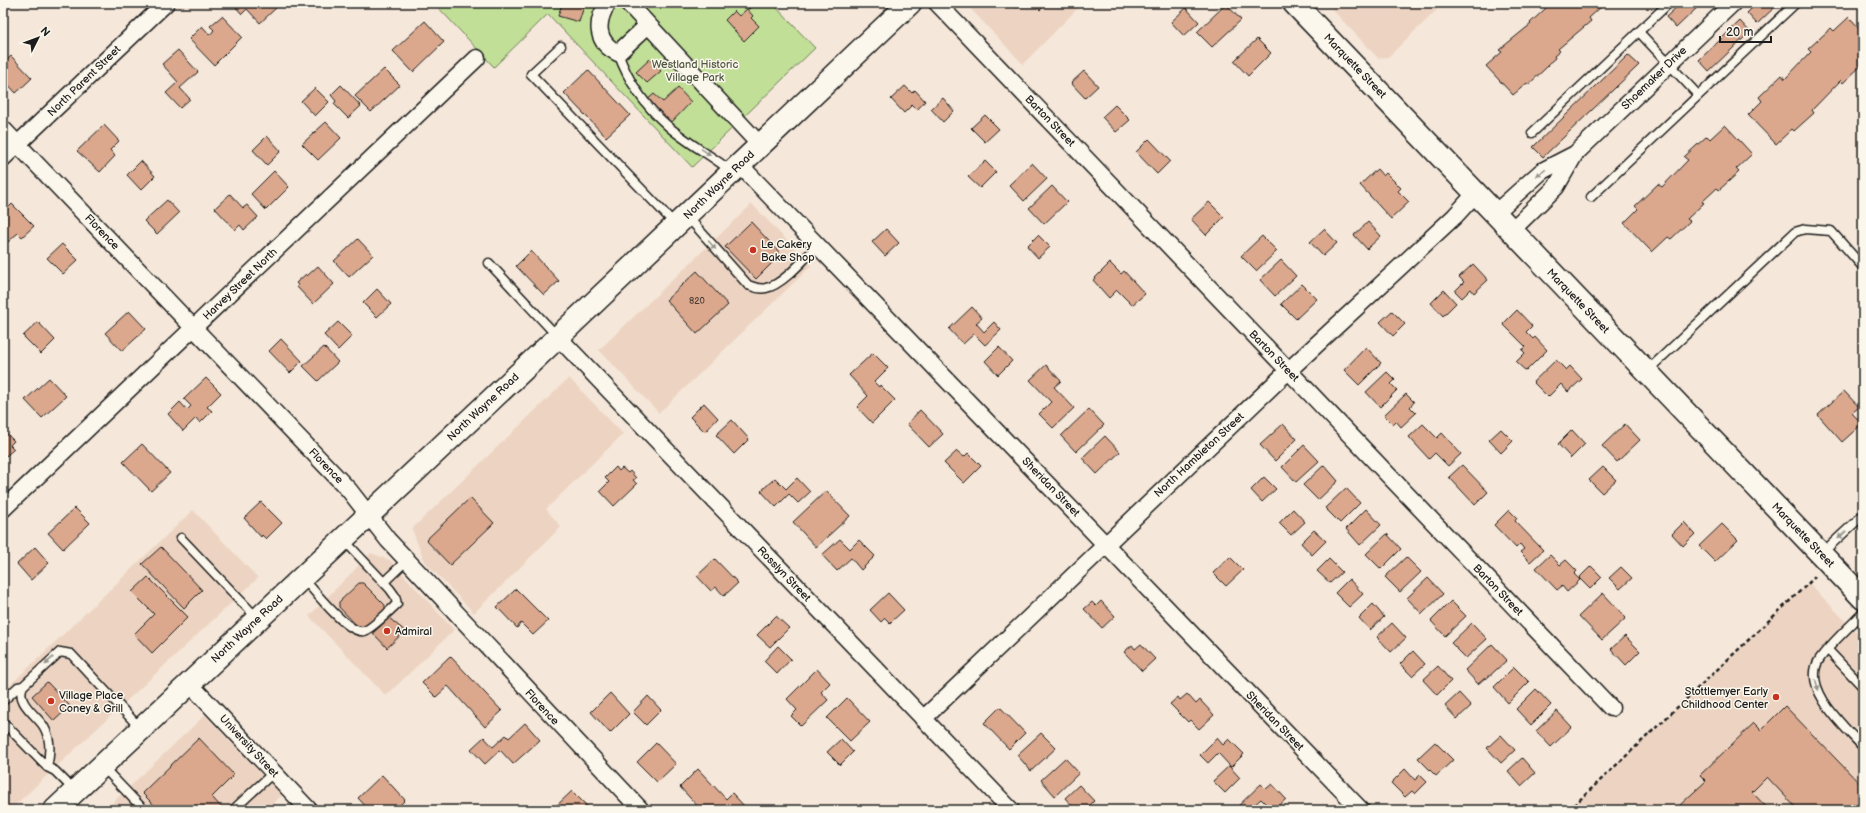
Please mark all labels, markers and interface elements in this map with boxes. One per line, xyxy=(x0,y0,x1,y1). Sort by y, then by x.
north arrow xyxy=(18,18,58,58)
scale bar xyxy=(1720,18,1771,44)
text: N xyxy=(37,24,53,39)
text: 20 m xyxy=(1726,25,1753,40)
street label: Marquette Street xyxy=(1321,31,1389,101)
street label: North Parent Street xyxy=(45,42,124,119)
street label: Shoemaker Drive xyxy=(1619,43,1690,112)
park label: Westland Historic Village Park xyxy=(652,58,738,84)
street label: Barton Street xyxy=(1022,93,1078,150)
street label: North Wayne Road xyxy=(681,148,757,222)
one-way arrow xyxy=(700,148,711,156)
one-way arrow xyxy=(1536,168,1546,176)
street label: Florence xyxy=(82,212,122,253)
place label: Le Cakery Bake Shop xyxy=(761,238,815,264)
one-way arrow xyxy=(708,239,717,250)
street label: Harvey Street North xyxy=(200,245,280,323)
marker: Le Cakery Bake Shop xyxy=(748,245,758,255)
street label: Marquette Street xyxy=(1544,266,1612,336)
house number: 820 xyxy=(689,296,705,307)
street label: Barton Street xyxy=(1246,328,1302,385)
street label: North Wayne Road xyxy=(444,370,522,444)
street label: North Hambleton Street xyxy=(1151,410,1247,500)
street label: Florence xyxy=(306,446,346,487)
street label: Sheridan Street xyxy=(1019,455,1083,520)
street label: Marquette Street xyxy=(1769,500,1837,570)
one-way arrow xyxy=(1837,530,1847,539)
street label: Rosslyn Street xyxy=(754,544,814,605)
street label: Barton Street xyxy=(1470,562,1526,619)
street label: North Wayne Road xyxy=(208,592,286,666)
place label: Admiral xyxy=(395,625,432,638)
marker: Admiral xyxy=(382,626,392,636)
one-way arrow xyxy=(45,656,54,665)
one-way arrow xyxy=(1814,679,1820,691)
place label: Stottlemyer Early Childhood Center xyxy=(1681,685,1769,711)
street label: Florence xyxy=(522,686,562,728)
place label: Village Place Coney & Grill xyxy=(59,689,124,715)
street label: Sheridan Street xyxy=(1243,689,1307,754)
marker: Stottlemyer Early Childhood Center xyxy=(1771,692,1781,702)
marker: Village Place Coney & Grill xyxy=(46,696,56,706)
street label: University Street xyxy=(217,712,282,780)

